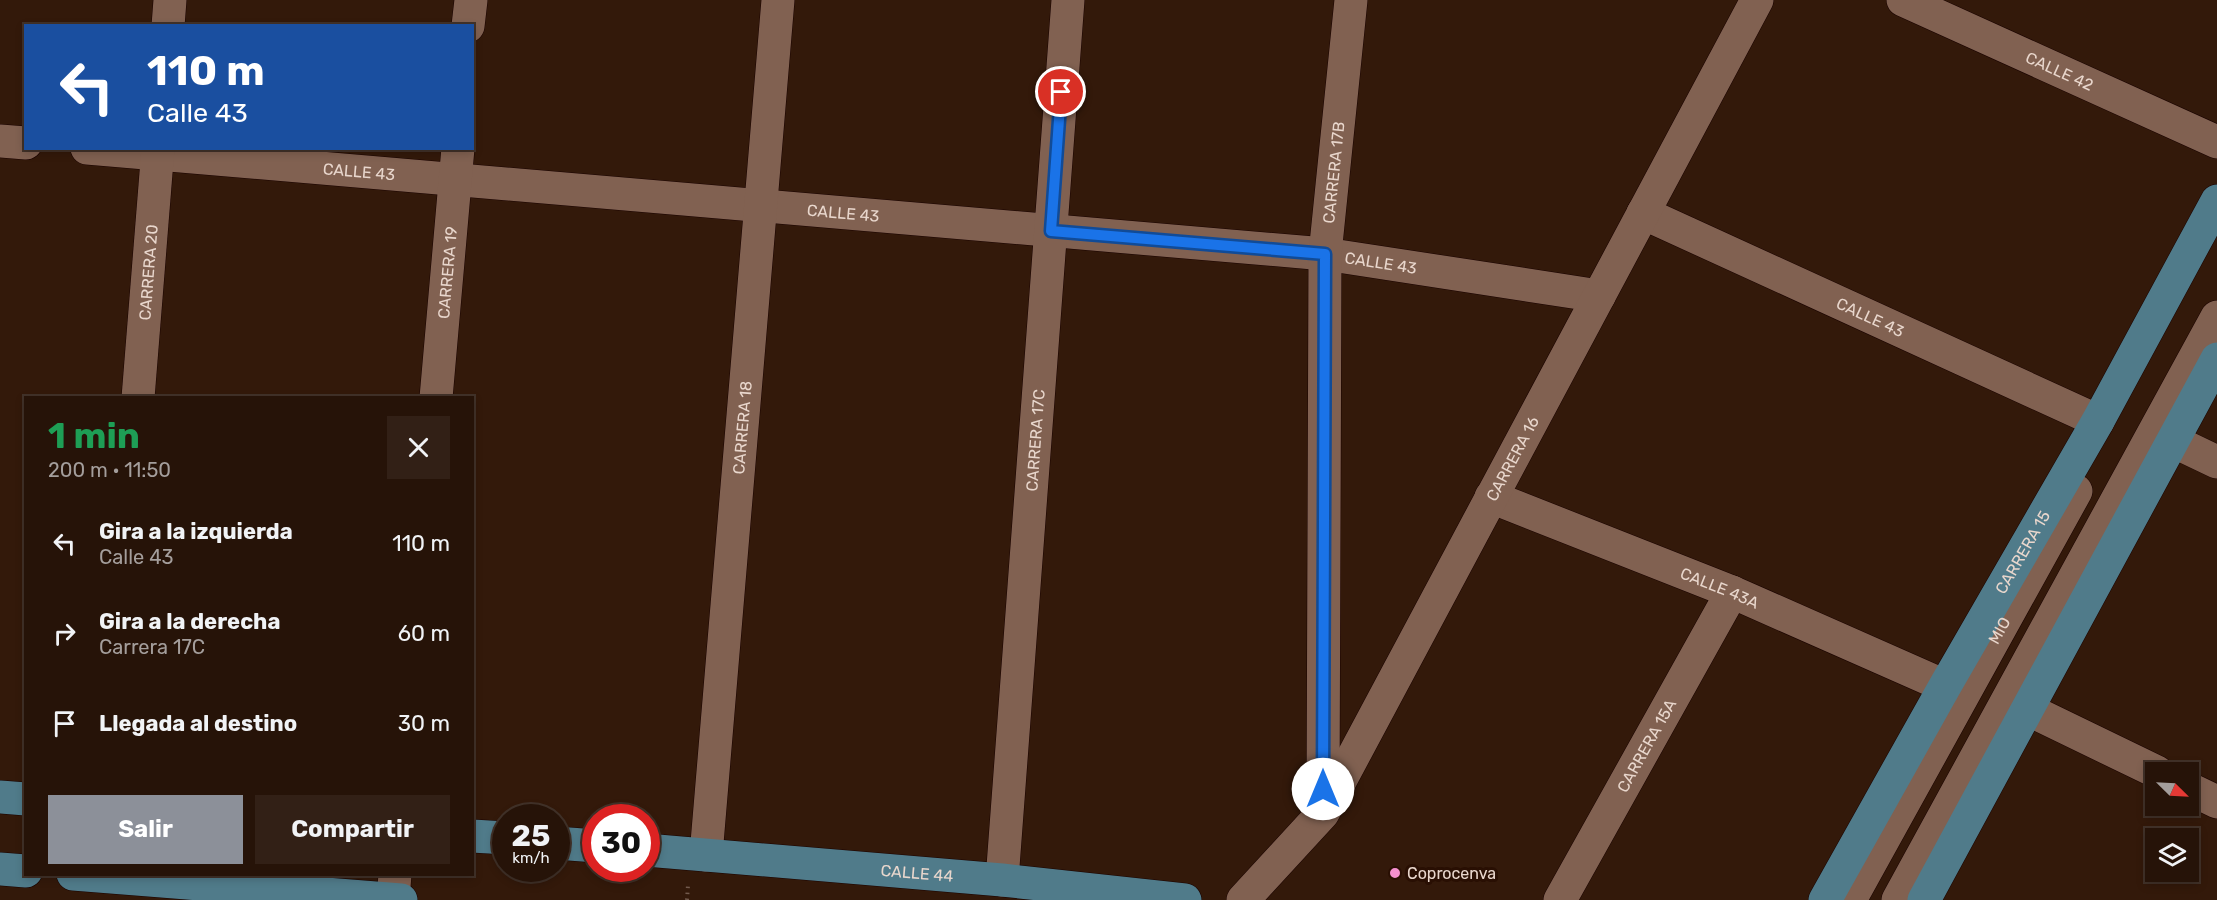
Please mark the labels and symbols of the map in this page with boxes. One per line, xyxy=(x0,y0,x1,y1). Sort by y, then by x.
street label: CALLE 42 xyxy=(2023,47,2097,94)
pin xyxy=(1035,66,1086,117)
street label: CARRERA 17B xyxy=(1319,121,1348,224)
street label: CALLE 43 xyxy=(322,159,396,184)
street label: CALLE 43 xyxy=(806,200,880,225)
street label: CARRERA 20 xyxy=(135,224,161,321)
street label: CARRERA 19 xyxy=(434,225,461,320)
street label: CALLE 43 xyxy=(1344,248,1418,277)
street label: CALLE 43 xyxy=(1833,293,1907,341)
street label: CARRERA 18 xyxy=(729,380,755,475)
street label: CARRERA 17C xyxy=(1022,388,1048,492)
street label: CARRERA 16 xyxy=(1482,413,1543,504)
street label: CARRERA 15 xyxy=(1991,507,2054,597)
street label: CALLE 43A xyxy=(1678,563,1762,612)
street label: MIO xyxy=(1984,614,2014,647)
street label: CARRERA 15A xyxy=(1613,695,1680,795)
position arrow xyxy=(1291,757,1355,821)
north arrow xyxy=(2145,762,2199,816)
speed limit sign: 30 xyxy=(582,804,660,882)
street label: CALLE 44 xyxy=(880,860,954,885)
place label: Coprocenva xyxy=(1407,864,1496,883)
marker: Coprocenva xyxy=(1388,866,1402,880)

